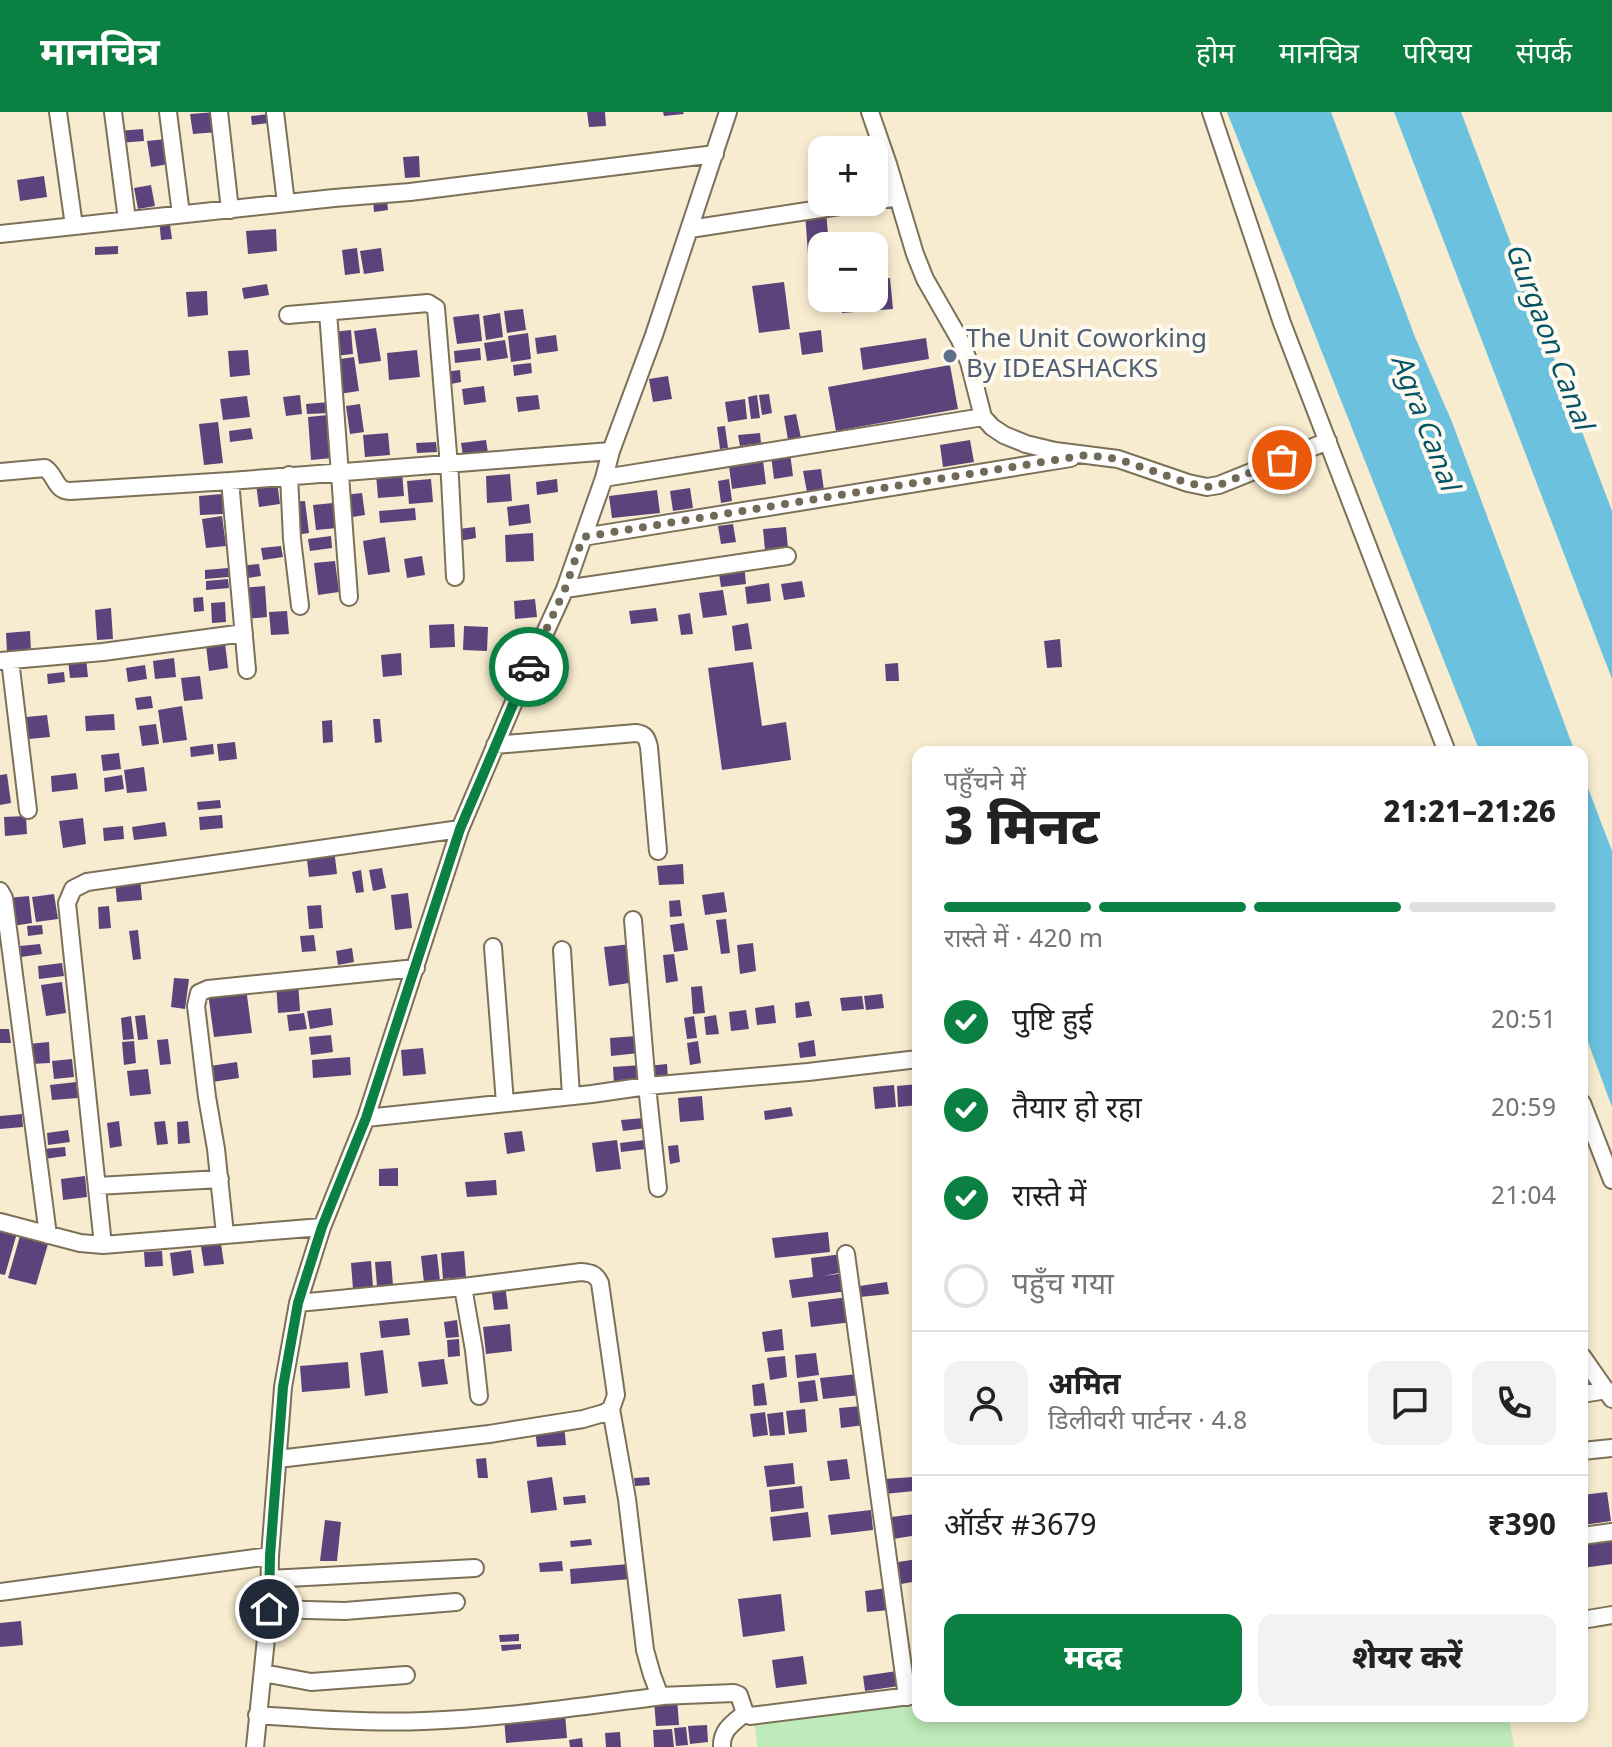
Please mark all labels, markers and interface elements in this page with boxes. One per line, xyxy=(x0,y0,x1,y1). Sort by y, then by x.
text: मानचित्र xyxy=(40,31,160,81)
text: होम xyxy=(1196,38,1235,74)
text: मानचित्र xyxy=(1279,38,1359,74)
text: परिचय xyxy=(1403,38,1472,74)
text: संपर्क xyxy=(1516,38,1572,74)
map controls xyxy=(808,136,888,312)
button: + xyxy=(808,136,888,216)
button: − xyxy=(808,232,888,312)
water label: Gurgaon Canal xyxy=(1495,239,1600,439)
place label: The Unit Coworking By IDEASHACKS xyxy=(966,324,1207,388)
marker: The Unit Coworking By IDEASHACKS xyxy=(941,347,959,365)
water label: Agra Canal xyxy=(1381,350,1467,500)
pin xyxy=(1248,426,1316,494)
icon: bag xyxy=(1260,438,1304,482)
courier xyxy=(489,627,569,707)
icon: car xyxy=(507,645,551,689)
text: पहुँचने में xyxy=(944,767,1026,801)
text: 21:21–21:26 xyxy=(1384,795,1556,834)
text: 3 मिनट xyxy=(944,797,1099,865)
text: रास्ते में · 420 m xyxy=(944,924,1103,958)
icon: check xyxy=(944,1000,988,1044)
text: पुष्टि हुई xyxy=(1012,1003,1093,1042)
text: 20:51 xyxy=(1491,1005,1556,1039)
icon: check xyxy=(944,1088,988,1132)
text: तैयार हो रहा xyxy=(1012,1091,1142,1130)
text: 20:59 xyxy=(1491,1093,1556,1127)
icon: check xyxy=(944,1176,988,1220)
text: रास्ते में xyxy=(1012,1179,1087,1218)
text: 21:04 xyxy=(1491,1181,1556,1215)
text: पहुँच गया xyxy=(1012,1267,1114,1306)
button: person xyxy=(944,1361,1028,1445)
button: chat xyxy=(1368,1361,1452,1445)
button: phone xyxy=(1472,1361,1556,1445)
text: अमित xyxy=(1048,1367,1121,1406)
text: डिलीवरी पार्टनर · 4.8 xyxy=(1048,1406,1247,1440)
text: ऑर्डर #3679 xyxy=(944,1508,1097,1547)
text: ₹390 xyxy=(1488,1508,1556,1547)
pin xyxy=(235,1575,303,1643)
icon: home xyxy=(247,1587,291,1631)
button: मदद xyxy=(944,1614,1242,1706)
button: शेयर करें xyxy=(1258,1614,1556,1706)

